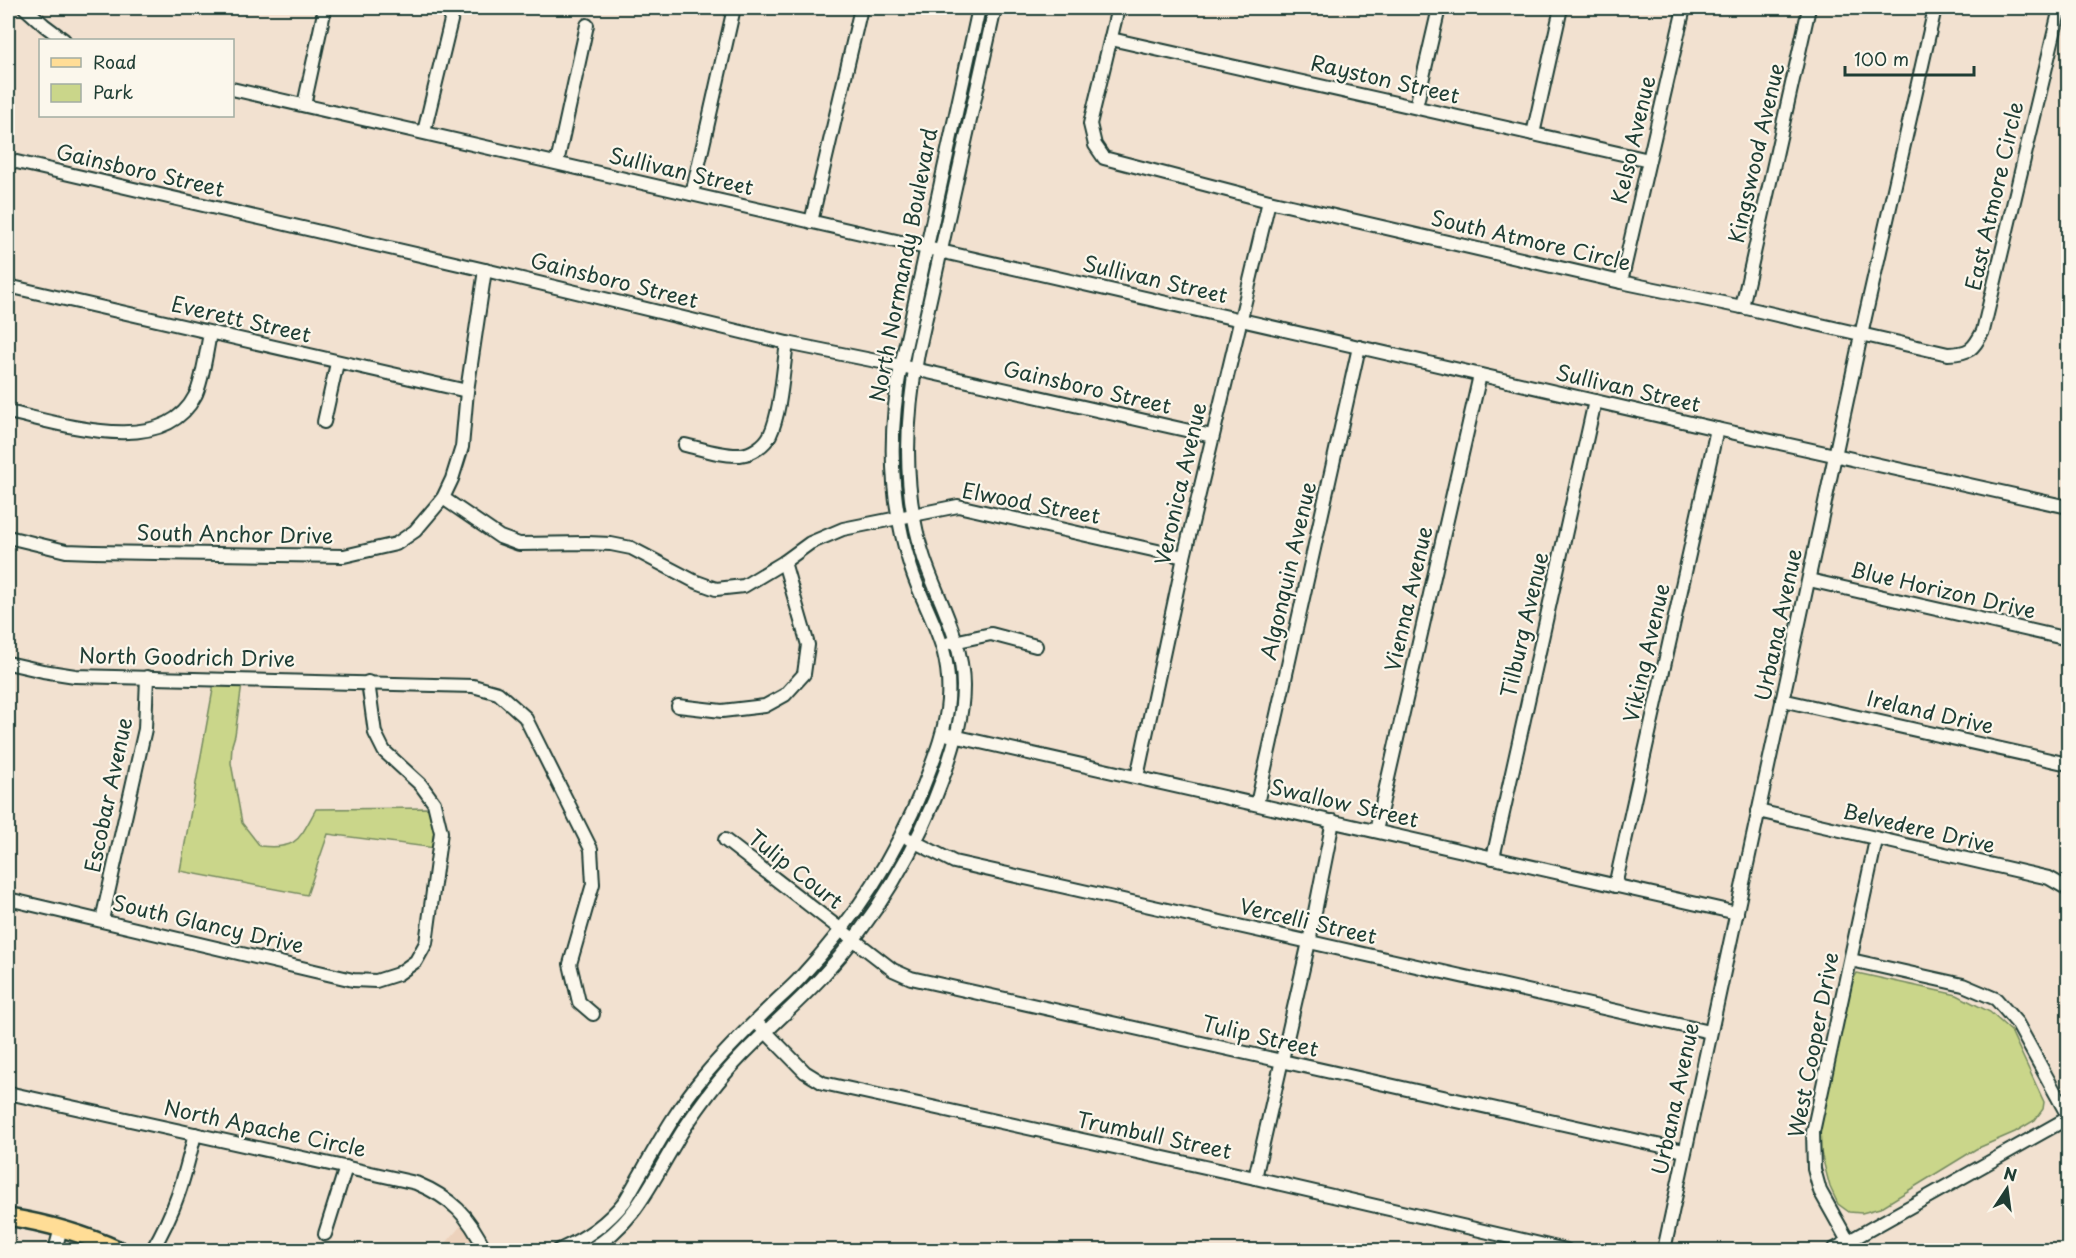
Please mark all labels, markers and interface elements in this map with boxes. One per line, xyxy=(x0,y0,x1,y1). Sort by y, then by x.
legend xyxy=(39,39,234,117)
scale bar xyxy=(1845,39,1974,77)
street label: Rayston Street xyxy=(1308,45,1463,111)
text: 100 m xyxy=(1854,45,1909,72)
text: Road xyxy=(93,48,137,75)
street label: Kingswood Avenue xyxy=(1719,59,1791,246)
street label: Kelso Avenue xyxy=(1602,72,1662,207)
text: Park xyxy=(93,78,133,105)
street label: East Atmore Circle xyxy=(1956,98,2030,293)
street label: North Normandy Boulevard xyxy=(860,125,944,404)
street label: Gainsboro Street xyxy=(53,134,228,204)
street label: Sullivan Street xyxy=(606,138,757,202)
street label: South Atmore Circle xyxy=(1428,200,1635,278)
street label: Gainsboro Street xyxy=(527,243,702,315)
street label: Sullivan Street xyxy=(1080,246,1231,310)
street label: Everett Street xyxy=(168,286,314,350)
street label: Gainsboro Street xyxy=(1000,351,1175,421)
street label: Sullivan Street xyxy=(1553,355,1704,419)
street label: Veronica Avenue xyxy=(1145,399,1213,568)
street label: Elwood Street xyxy=(960,473,1103,531)
street label: Algonquin Avenue xyxy=(1251,478,1323,663)
street label: South Anchor Drive xyxy=(136,515,334,551)
street label: Vienna Avenue xyxy=(1375,523,1439,674)
street label: Urbana Avenue xyxy=(1745,545,1809,704)
street label: Tilburg Avenue xyxy=(1491,549,1555,701)
street label: Blue Horizon Drive xyxy=(1848,552,2039,626)
street label: Viking Avenue xyxy=(1613,580,1677,725)
street label: North Goodrich Drive xyxy=(79,638,295,674)
street label: Ireland Drive xyxy=(1864,681,1997,741)
street label: Escobar Avenue xyxy=(75,714,139,875)
street label: Swallow Street xyxy=(1267,769,1422,835)
street label: Belvedere Drive xyxy=(1840,794,1999,860)
street label: Tulip Court xyxy=(742,821,851,916)
street label: South Glancy Drive xyxy=(110,885,307,961)
street label: Vercelli Street xyxy=(1237,889,1380,951)
street label: West Cooper Drive xyxy=(1778,949,1846,1140)
street label: Tulip Street xyxy=(1199,1006,1322,1064)
street label: Urbana Avenue xyxy=(1642,1019,1706,1178)
street label: North Apache Circle xyxy=(161,1090,369,1164)
street label: Trumbull Street xyxy=(1074,1102,1235,1166)
north arrow xyxy=(1977,1159,2037,1219)
text: N xyxy=(2002,1160,2019,1187)

